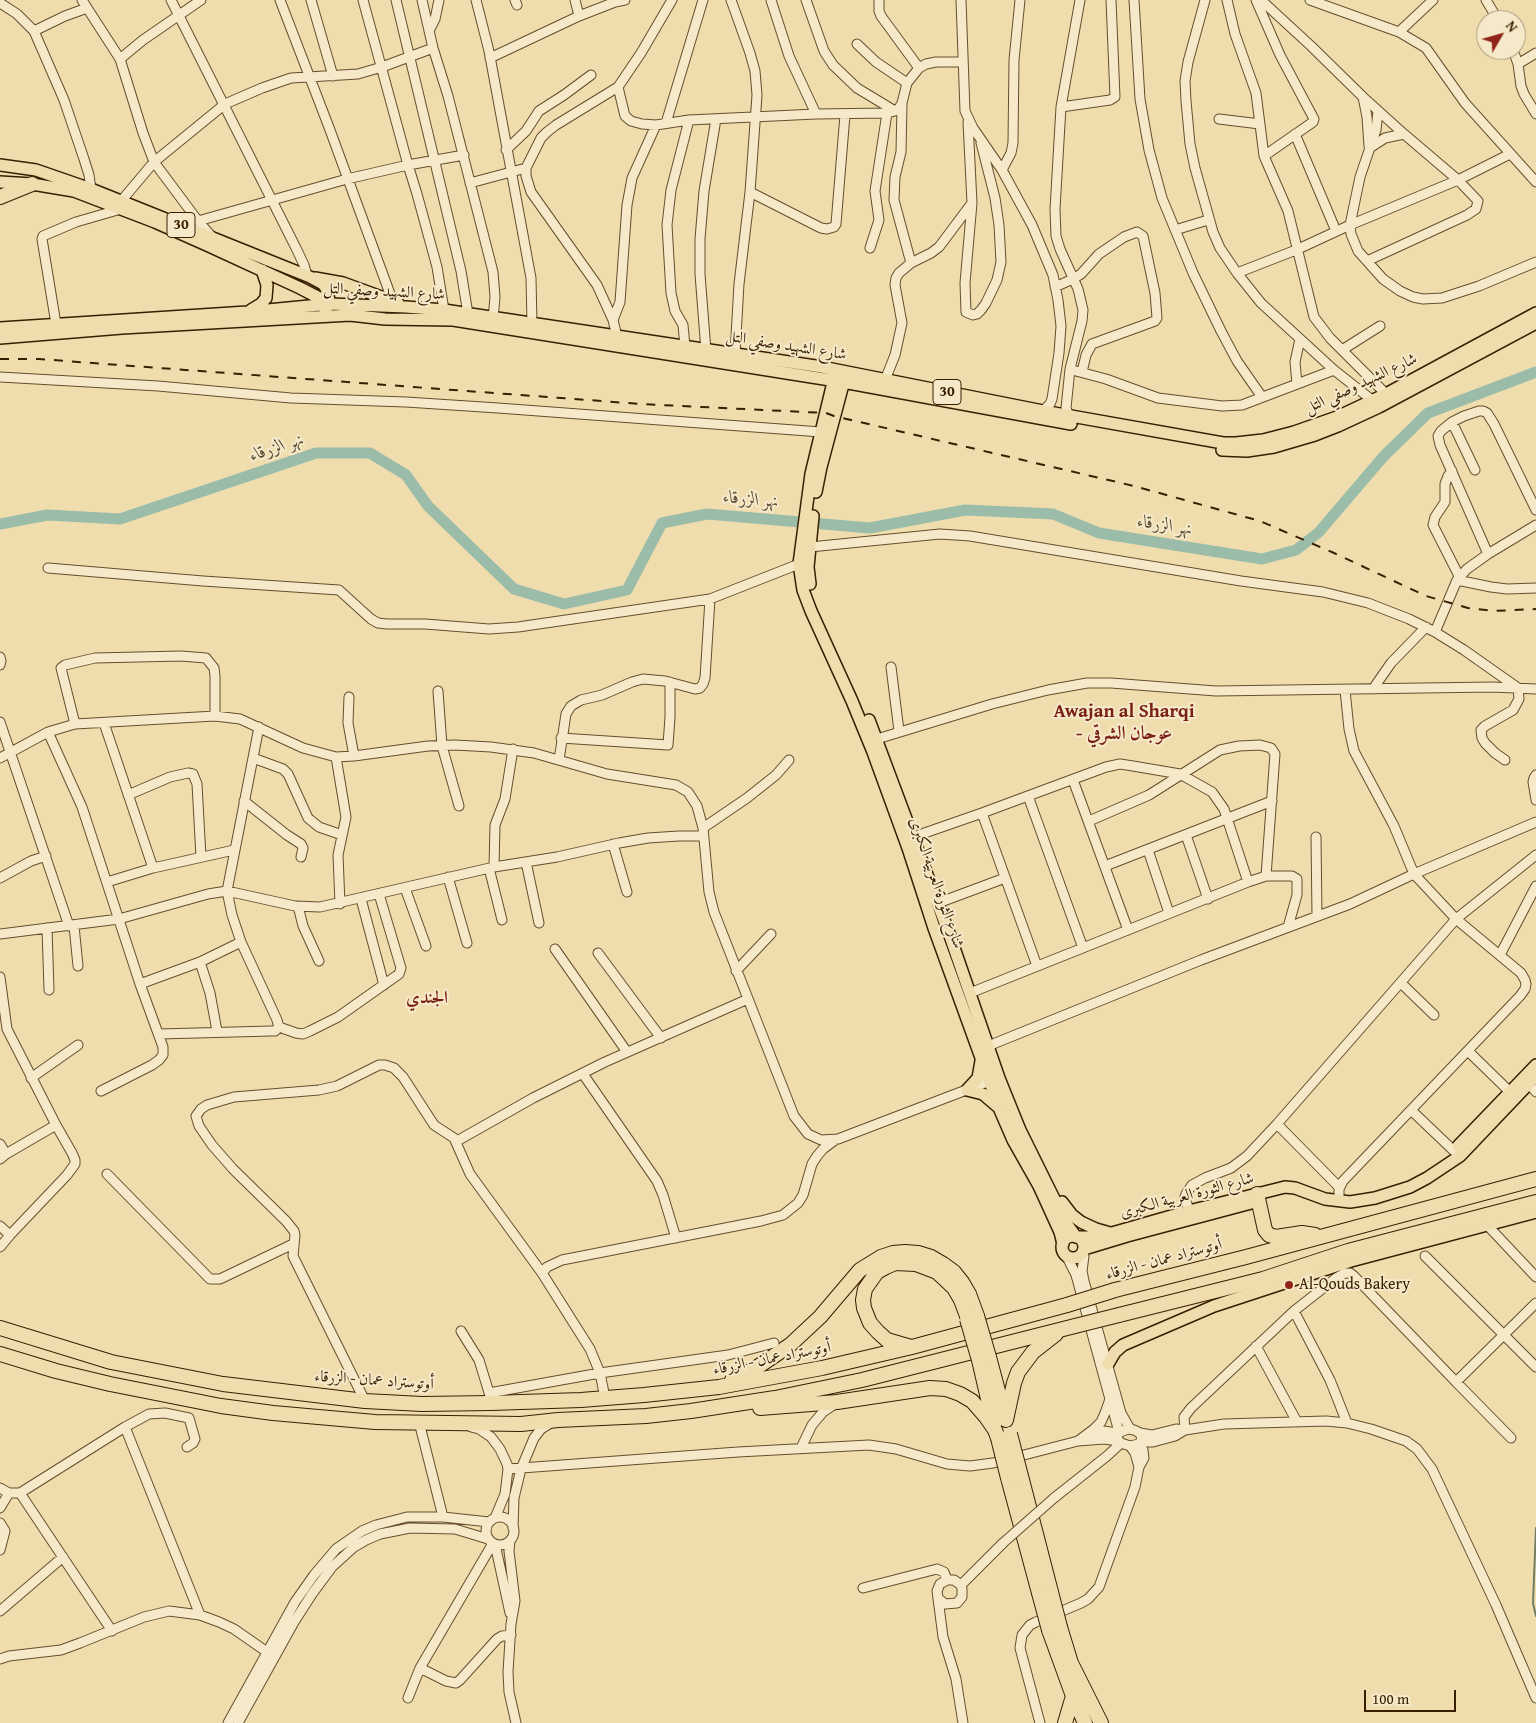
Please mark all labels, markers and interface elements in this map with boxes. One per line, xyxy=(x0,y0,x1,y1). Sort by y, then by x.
north arrow xyxy=(1476,10,1526,60)
text: N xyxy=(1501,17,1523,36)
road number: 30 xyxy=(167,212,195,238)
street label: شارع الشهيد وصفي التل xyxy=(323,279,445,305)
street label: شارع الشهيد وصفي التل xyxy=(724,327,848,365)
street label: شارع الشهيد وصفي التل xyxy=(1302,350,1420,418)
road number: 30 xyxy=(933,380,961,404)
water label: نهر الزرقاء xyxy=(247,429,307,467)
water label: نهر الزرقاء xyxy=(722,487,780,513)
water label: نهر الزرقاء xyxy=(1136,511,1194,541)
district label: Awajan al Sharqi - عوجان الشرقي xyxy=(1053,701,1195,745)
street label: شارع الثورة العربية الكبرى xyxy=(905,815,967,951)
district label: الجندي xyxy=(406,987,448,1009)
street label: شارع الثورة العربية الكبرى xyxy=(1118,1169,1256,1223)
street label: أوتوستراد عمان - الزرقاء xyxy=(1104,1235,1224,1285)
place label: Al-Qouds Bakery xyxy=(1299,1275,1410,1295)
marker: Al-Qouds Bakery xyxy=(1283,1279,1295,1291)
street label: أوتوستراد عمان - الزرقاء xyxy=(711,1338,833,1380)
street label: أوتوستراد عمان - الزرقاء xyxy=(314,1367,434,1395)
scale bar xyxy=(1366,1680,1458,1712)
text: 100 m xyxy=(1372,1688,1409,1709)

